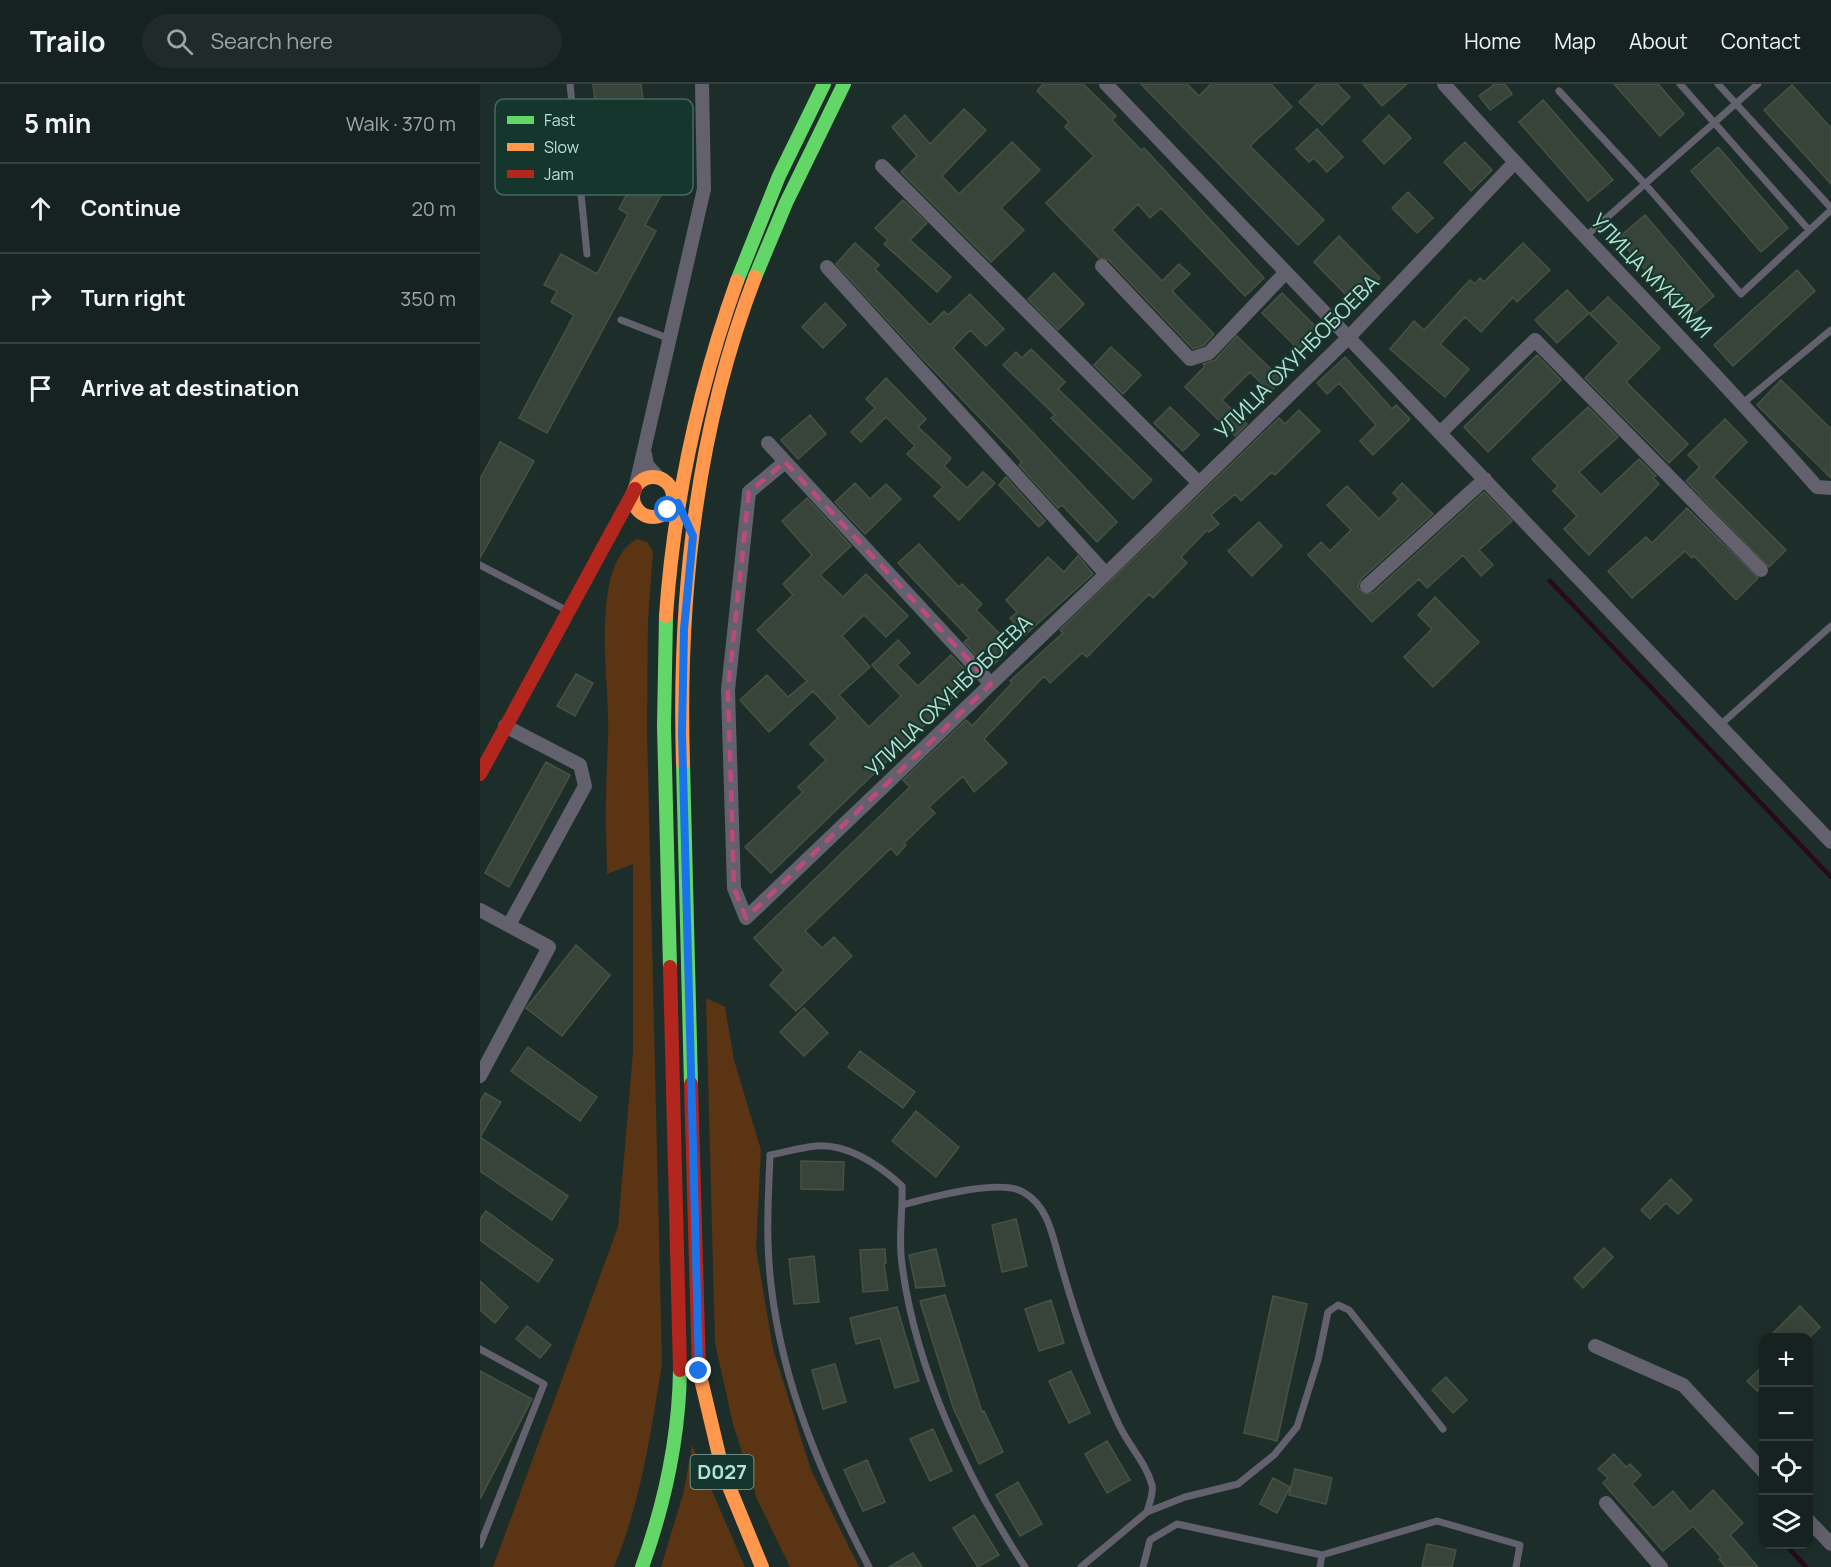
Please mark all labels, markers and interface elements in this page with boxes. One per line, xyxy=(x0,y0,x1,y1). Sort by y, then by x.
search box xyxy=(142,14,562,68)
text: Trailo xyxy=(30,22,106,60)
icon: search xyxy=(163,25,196,58)
text: Search here xyxy=(211,26,333,56)
text: Home xyxy=(1464,27,1521,55)
text: Map xyxy=(1554,27,1596,55)
text: About xyxy=(1629,27,1688,55)
text: Contact xyxy=(1721,27,1801,55)
legend xyxy=(495,99,693,195)
text: 5 min xyxy=(24,105,91,141)
text: Fast xyxy=(544,109,575,131)
text: Walk · 370 m xyxy=(346,110,456,137)
text: Slow xyxy=(544,136,579,158)
text: Jam xyxy=(544,163,574,185)
icon: ahead xyxy=(24,192,57,225)
text: Continue xyxy=(81,193,181,223)
text: 20 m xyxy=(411,195,456,222)
street label: УЛИЦА МУКИМИ xyxy=(1585,207,1718,344)
street label: УЛИЦА ОХУНБОБОЕВА xyxy=(1208,268,1384,444)
icon: right xyxy=(24,282,57,315)
text: Turn right xyxy=(81,283,186,313)
text: 350 m xyxy=(400,285,456,312)
icon: arrive xyxy=(24,372,57,405)
text: Arrive at destination xyxy=(81,373,299,403)
route start xyxy=(654,496,680,522)
street label: УЛИЦА ОХУНБОБОЕВА xyxy=(859,608,1038,782)
map controls xyxy=(1759,1333,1813,1549)
button: + xyxy=(1759,1333,1813,1387)
route end xyxy=(685,1357,711,1383)
button: − xyxy=(1759,1387,1813,1441)
button: locate xyxy=(1759,1441,1813,1495)
road number: D027 xyxy=(690,1455,754,1489)
button: layers xyxy=(1759,1495,1813,1549)

